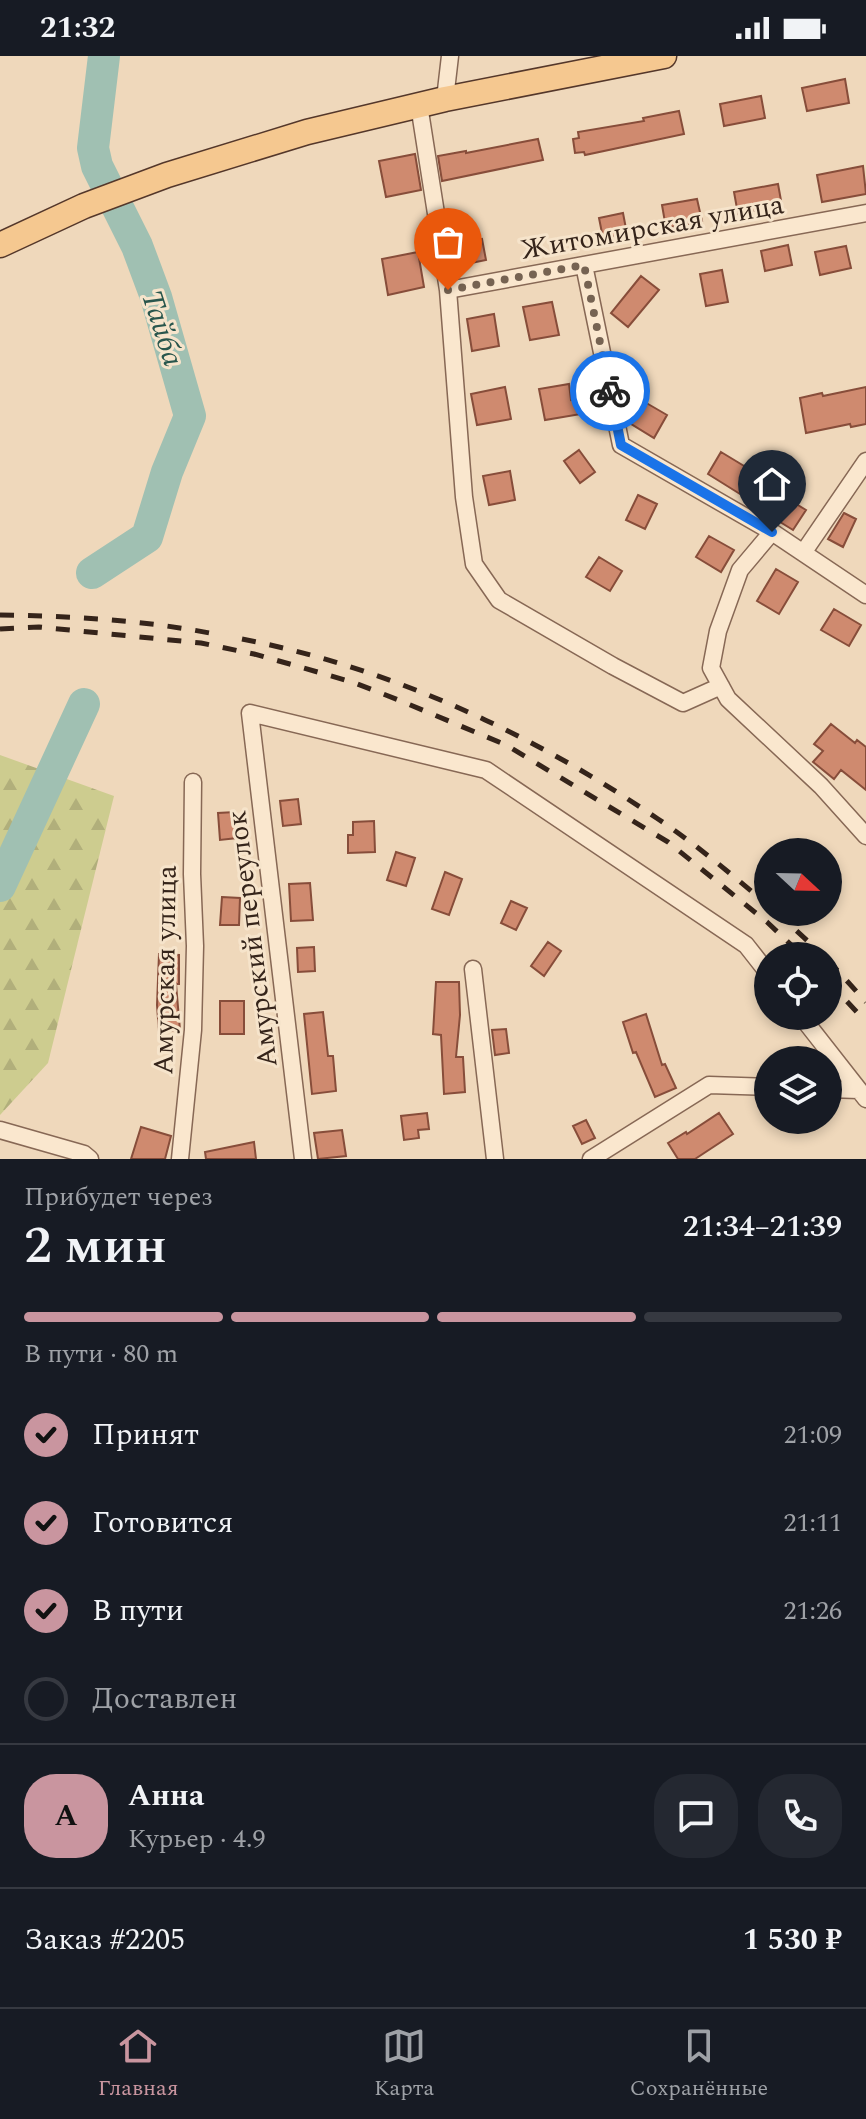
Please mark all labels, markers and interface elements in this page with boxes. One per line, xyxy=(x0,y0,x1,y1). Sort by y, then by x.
text: 21:32 xyxy=(40,5,115,51)
street label: Житомирская улица xyxy=(517,183,787,272)
pin xyxy=(414,208,482,290)
icon: bag xyxy=(426,220,470,264)
water label: Тайба xyxy=(128,284,196,372)
courier xyxy=(570,351,650,431)
icon: bike xyxy=(588,369,632,413)
pin xyxy=(738,450,806,532)
icon: home xyxy=(750,462,794,506)
street label: Амурский переулок xyxy=(215,808,290,1070)
north arrow xyxy=(754,838,842,926)
map controls xyxy=(754,838,842,1134)
street label: Амурская улица xyxy=(142,865,189,1075)
button: locate xyxy=(754,942,842,1030)
button: layers xyxy=(754,1046,842,1134)
text: Прибудет через xyxy=(24,1177,213,1217)
text: 21:34–21:39 xyxy=(683,1204,842,1250)
text: 2 мин xyxy=(24,1207,167,1286)
text: В пути · 80 m xyxy=(24,1334,178,1374)
text: Принят xyxy=(92,1412,199,1458)
icon: check xyxy=(24,1413,68,1457)
text: 21:09 xyxy=(783,1415,842,1455)
text: Готовится xyxy=(92,1500,233,1546)
icon: check xyxy=(24,1501,68,1545)
text: 21:11 xyxy=(783,1503,842,1543)
text: В пути xyxy=(92,1588,184,1634)
icon: check xyxy=(24,1589,68,1633)
text: 21:26 xyxy=(783,1591,842,1631)
text: Доставлен xyxy=(92,1676,237,1722)
text: Анна xyxy=(128,1773,204,1819)
button: chat xyxy=(654,1774,738,1858)
button: phone xyxy=(758,1774,842,1858)
text: А xyxy=(54,1793,78,1839)
text: Курьер · 4.9 xyxy=(128,1819,265,1859)
text: Заказ #2205 xyxy=(24,1917,185,1963)
text: 1 530 ₽ xyxy=(743,1917,842,1963)
tab: Главная xyxy=(98,2024,179,2105)
tab: Карта xyxy=(374,2024,434,2105)
tab: Сохранённые xyxy=(630,2024,768,2105)

